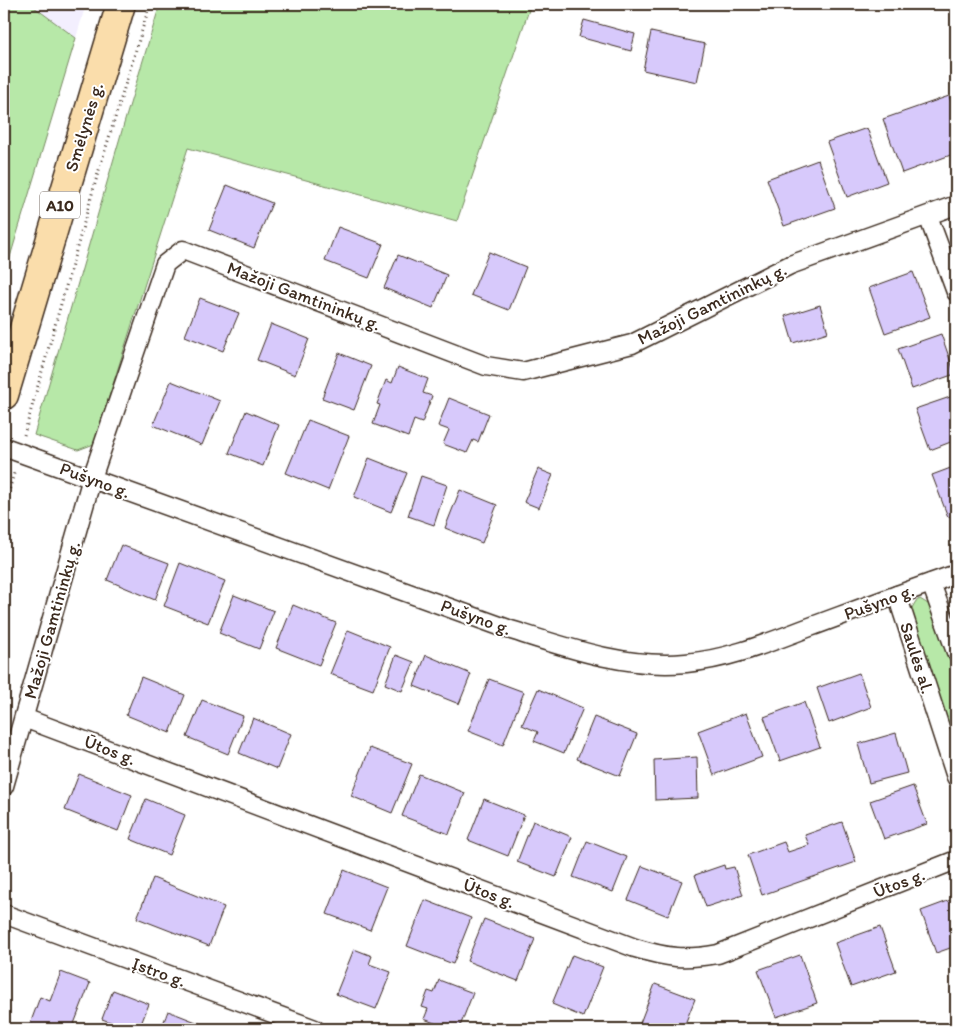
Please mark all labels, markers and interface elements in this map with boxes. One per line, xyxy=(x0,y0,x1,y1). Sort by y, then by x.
street label: Smėlynės g. xyxy=(60,80,108,174)
road number: A10 xyxy=(40,192,80,218)
street label: Mažoji Gamtininkų g. xyxy=(224,257,384,335)
street label: Mažoji Gamtininkų g. xyxy=(634,258,790,350)
street label: Pušyno g. xyxy=(57,457,133,503)
street label: Mažoji Gamtininkų g. xyxy=(19,539,85,701)
street label: Pušyno g. xyxy=(841,579,917,625)
street label: Pušyno g. xyxy=(438,594,514,640)
street label: Saulės al. xyxy=(895,619,939,697)
street label: Ūtos g. xyxy=(81,730,139,770)
street label: Ūtos g. xyxy=(870,863,928,903)
street label: Ūtos g. xyxy=(460,873,518,913)
street label: Įstro g. xyxy=(129,952,189,992)

